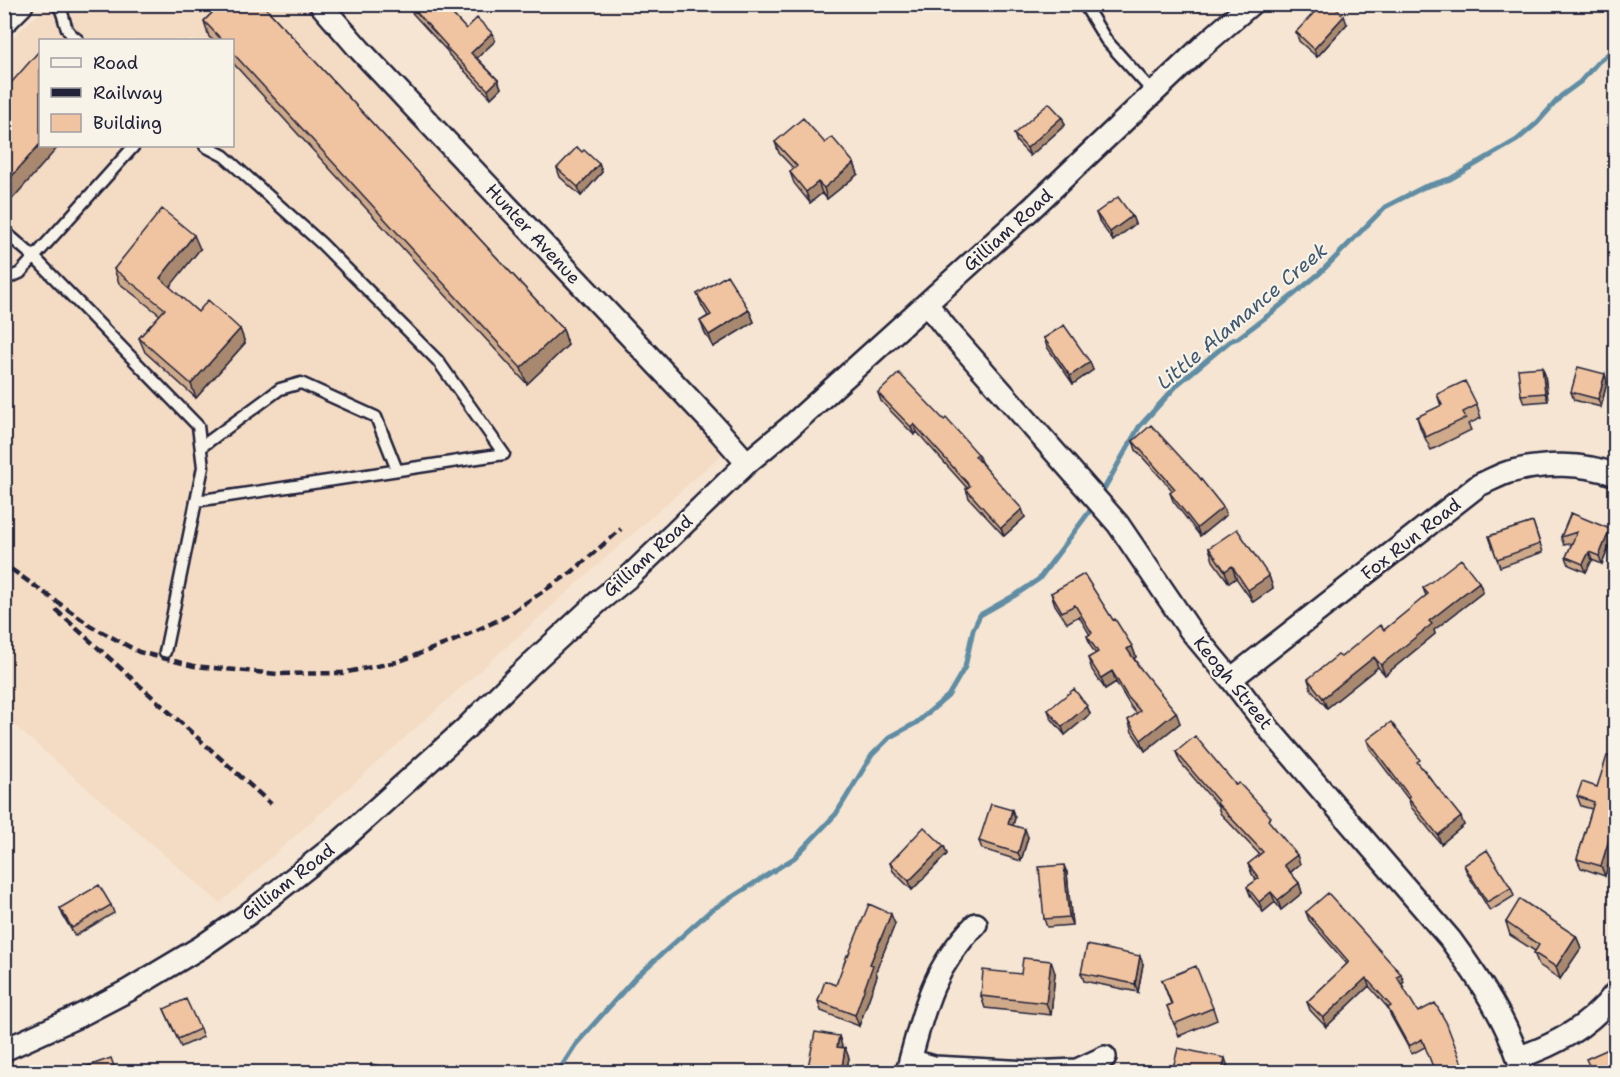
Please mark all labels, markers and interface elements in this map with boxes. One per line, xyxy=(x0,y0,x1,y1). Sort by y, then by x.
legend xyxy=(39,39,234,147)
text: Road xyxy=(93,51,138,75)
text: Railway xyxy=(93,81,163,105)
text: Building xyxy=(93,111,162,135)
street label: Hunter Avenue xyxy=(480,178,586,290)
street label: Gilliam Road xyxy=(958,184,1058,276)
water label: Little Alamance Creek xyxy=(1151,236,1333,395)
street label: Fox Run Road xyxy=(1356,492,1466,586)
street label: Gilliam Road xyxy=(598,510,698,602)
street label: Keogh Street xyxy=(1188,631,1278,735)
street label: Gilliam Road xyxy=(236,838,340,926)

